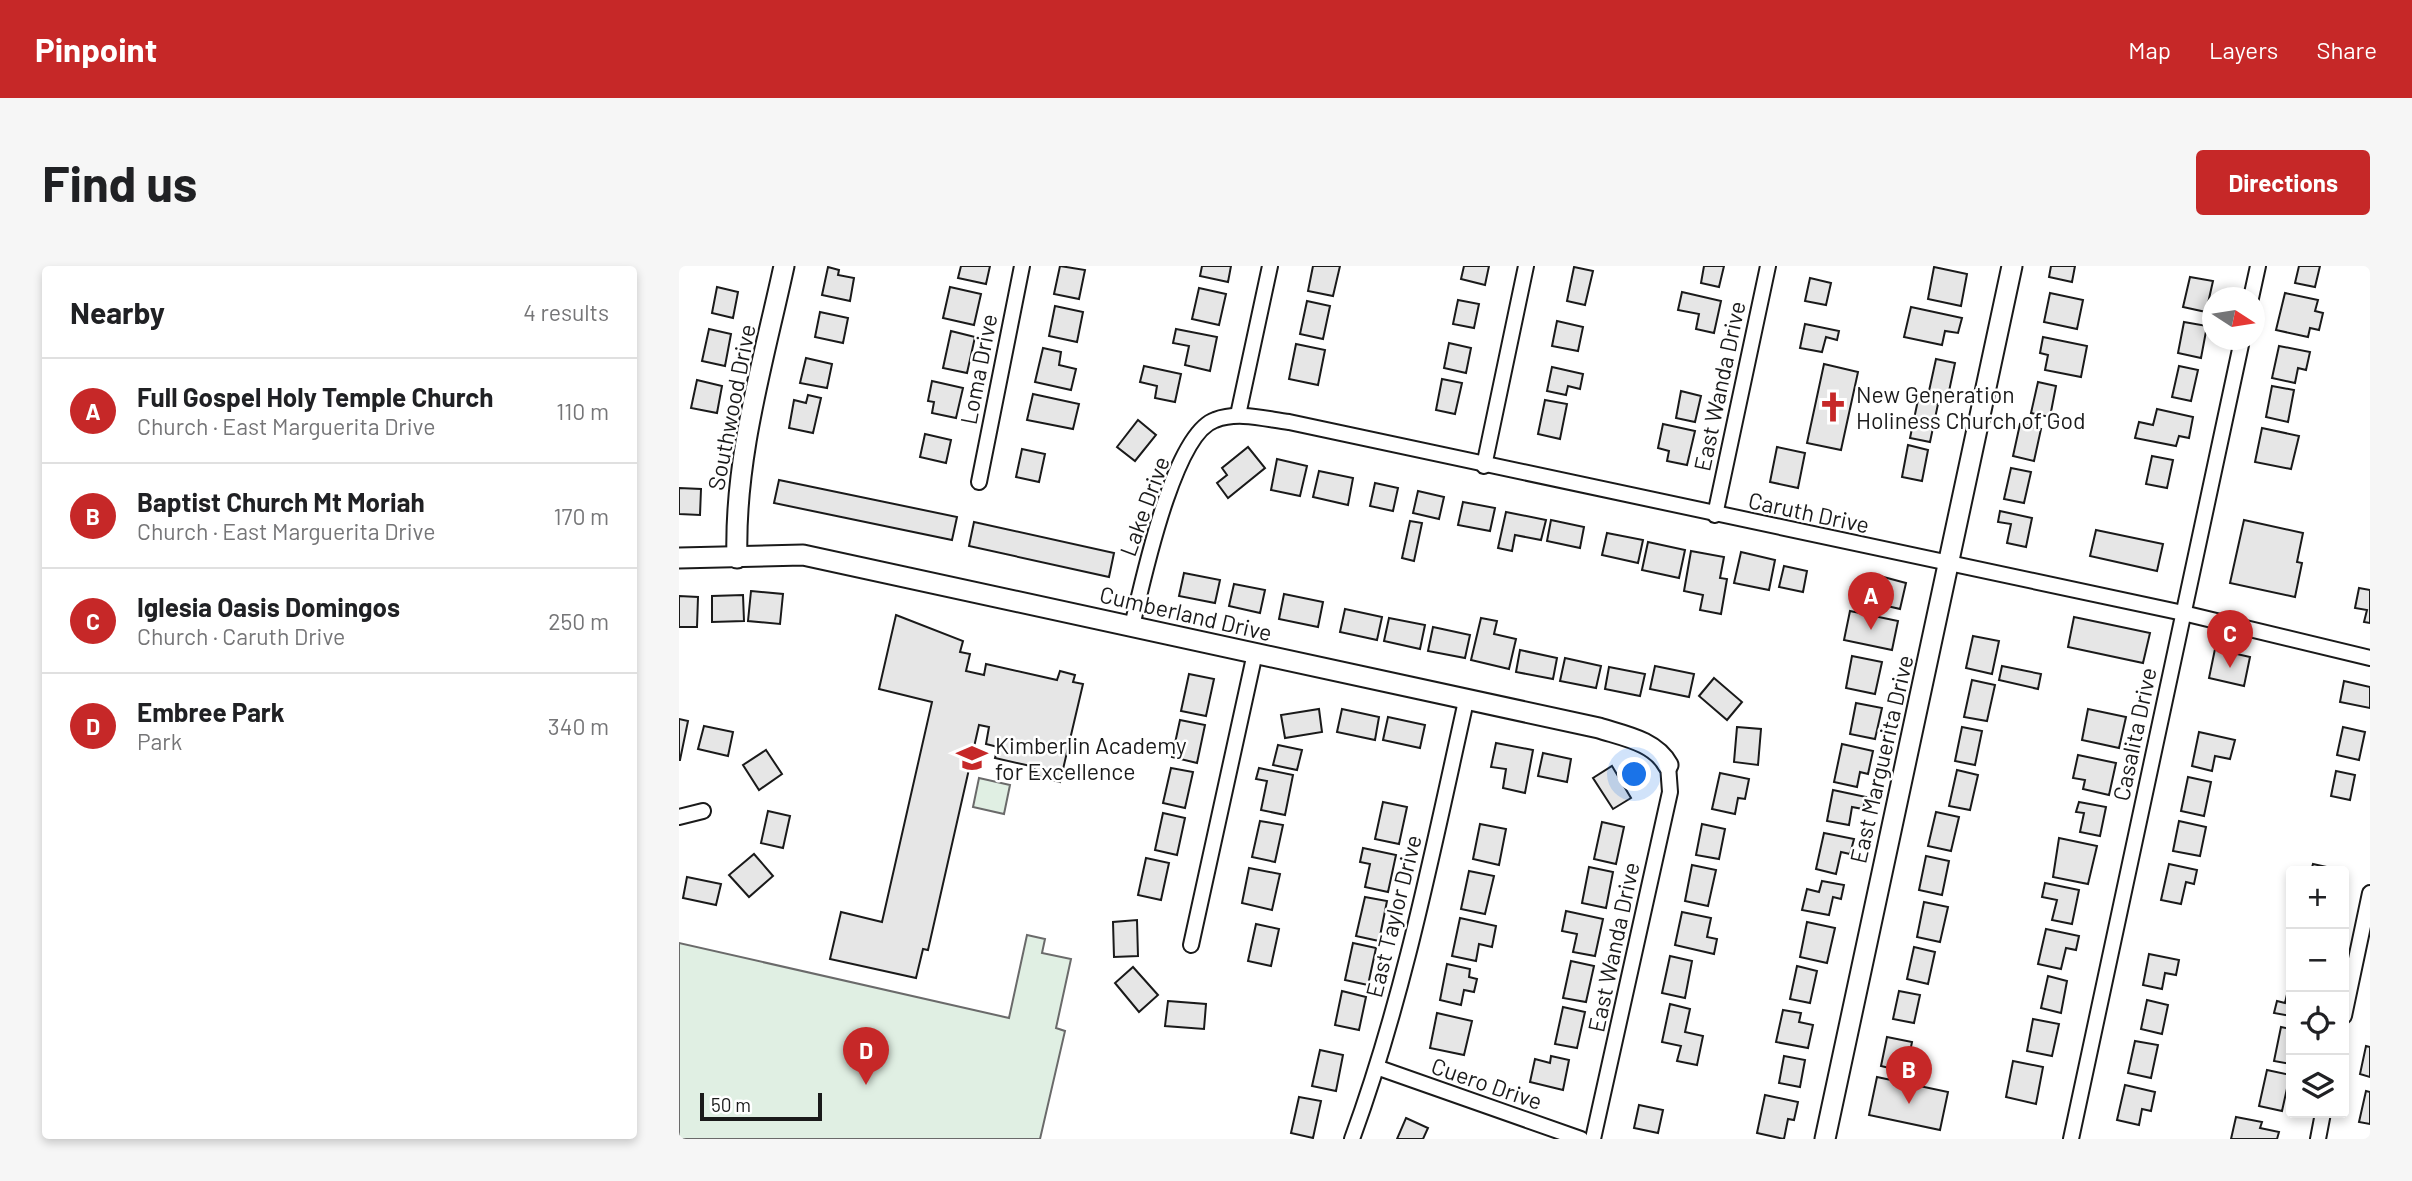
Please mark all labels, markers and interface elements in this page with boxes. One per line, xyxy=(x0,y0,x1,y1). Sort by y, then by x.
text: Pinpoint xyxy=(35,29,157,69)
text: Map xyxy=(2128,35,2171,64)
text: Layers xyxy=(2209,35,2278,64)
text: Share xyxy=(2316,35,2377,64)
button: Directions xyxy=(2196,150,2370,215)
text: Find us xyxy=(42,153,197,212)
north arrow xyxy=(2202,287,2265,350)
text: Nearby xyxy=(70,294,165,330)
text: 4 results xyxy=(523,298,609,326)
street label: East Wanda Drive xyxy=(1687,299,1751,473)
street label: Loma Drive xyxy=(954,311,1002,427)
street label: Southwood Drive xyxy=(701,322,761,492)
place label: New Generation Holiness Church of God xyxy=(1856,380,2086,434)
text: Full Gospel Holy Temple Church xyxy=(137,381,493,412)
church icon: New Generation Holiness Church of God xyxy=(1816,390,1850,424)
text: A xyxy=(85,397,101,425)
text: 110 m xyxy=(556,397,609,425)
text: Church · East Marguerita Drive xyxy=(137,412,435,440)
street label: Lake Drive xyxy=(1113,452,1175,560)
text: Baptist Church Mt Moriah xyxy=(137,486,425,517)
street label: Caruth Drive xyxy=(1746,486,1872,538)
text: B xyxy=(86,502,100,530)
text: 170 m xyxy=(553,502,609,530)
text: Church · East Marguerita Drive xyxy=(137,517,435,545)
pin: A xyxy=(1848,572,1894,630)
street label: Cumberland Drive xyxy=(1097,580,1275,646)
text: Iglesia Oasis Domingos xyxy=(137,591,400,622)
text: C xyxy=(86,607,100,635)
text: 250 m xyxy=(548,607,609,635)
pin: C xyxy=(2207,610,2253,668)
text: Church · Caruth Drive xyxy=(137,622,345,650)
street label: East Marguerita Drive xyxy=(1843,652,1919,866)
street label: Casalita Drive xyxy=(2106,665,2162,803)
text: Embree Park xyxy=(137,696,285,727)
text: D xyxy=(86,712,100,740)
text: 340 m xyxy=(548,712,609,740)
text: Park xyxy=(137,727,182,755)
place label: Kimberlin Academy for Excellence xyxy=(995,731,1187,785)
school or university icon: Kimberlin Academy for Excellence xyxy=(955,741,989,775)
your location xyxy=(1617,757,1651,791)
street label: East Taylor Drive xyxy=(1359,832,1427,1000)
street label: East Wanda Drive xyxy=(1581,860,1645,1034)
map controls xyxy=(2286,866,2349,1118)
button: + xyxy=(2286,866,2349,929)
button: − xyxy=(2286,929,2349,992)
button: locate xyxy=(2286,992,2349,1055)
pin: D xyxy=(843,1027,889,1085)
pin: B xyxy=(1886,1046,1932,1104)
street label: Cuero Drive xyxy=(1428,1051,1546,1115)
button: layers xyxy=(2286,1055,2349,1118)
scale bar xyxy=(700,1090,823,1122)
text: 50 m xyxy=(711,1093,751,1116)

